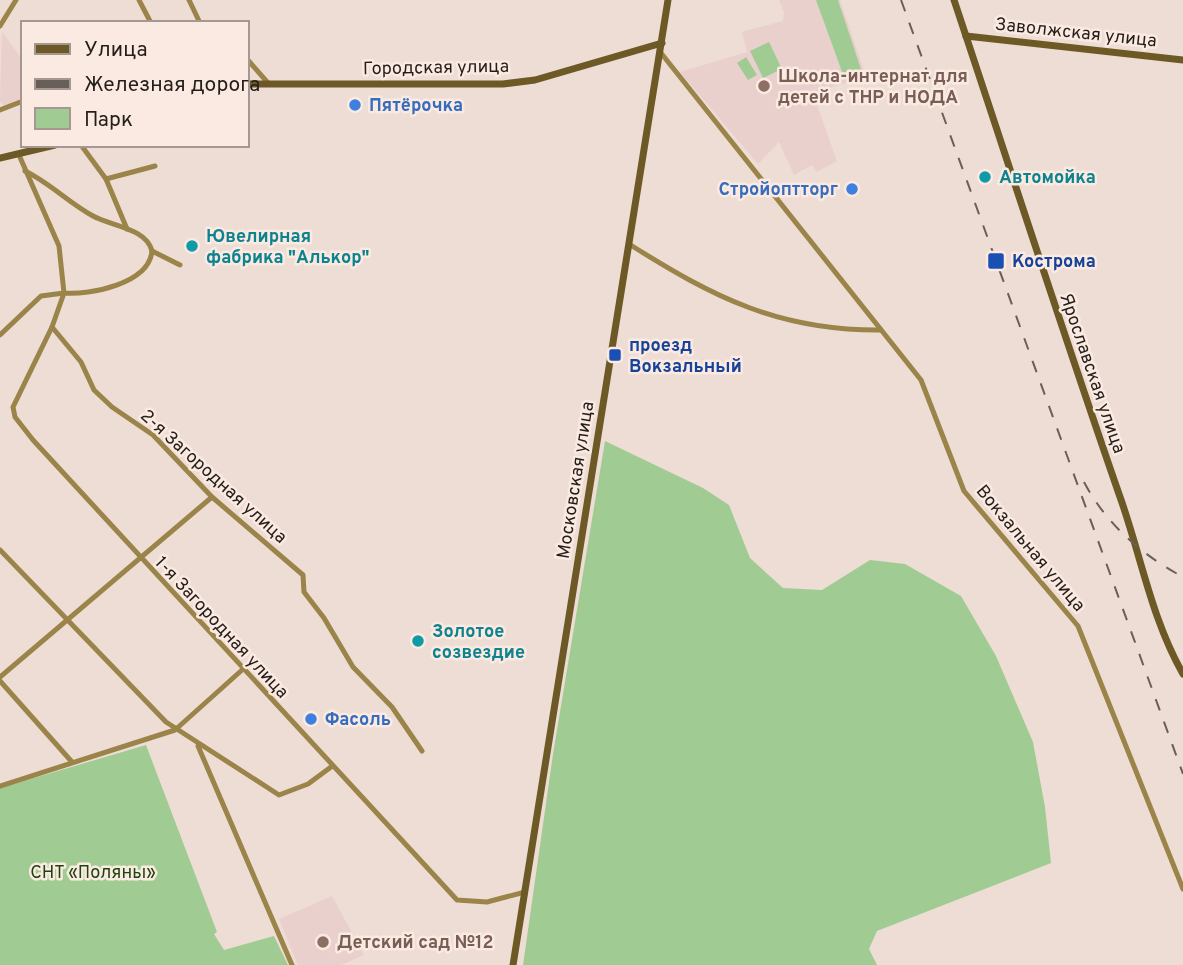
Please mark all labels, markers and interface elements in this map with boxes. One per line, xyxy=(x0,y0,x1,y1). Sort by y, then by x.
street label: Заволжская улица xyxy=(994,14,1158,53)
legend xyxy=(21,21,248,147)
text: Улица xyxy=(84,37,148,64)
street label: Городская улица xyxy=(363,56,509,81)
place label: Школа-интернат для детей с ТНР и НОДА xyxy=(778,66,968,110)
text: Железная дорога xyxy=(84,72,260,99)
marker: Школа-интернат для детей с ТНР и НОДА xyxy=(756,78,772,94)
place label: Пятёрочка xyxy=(369,95,463,118)
marker: Пятёрочка xyxy=(347,97,363,113)
text: Парк xyxy=(84,107,133,134)
place label: Автомойка xyxy=(999,167,1096,190)
marker: Автомойка xyxy=(977,169,993,185)
place label: Стройоптторг xyxy=(719,179,838,202)
marker: Стройоптторг xyxy=(844,181,860,197)
place label: Ювелирная фабрика "Алькор" xyxy=(206,226,370,270)
marker: Ювелирная фабрика "Алькор" xyxy=(184,238,200,254)
marker: Кострома xyxy=(986,251,1006,271)
place label: Кострома xyxy=(1012,251,1096,274)
street label: Ярославская улица xyxy=(1053,290,1130,457)
place label: проезд Вокзальный xyxy=(629,335,742,379)
marker: проезд Вокзальный xyxy=(607,347,623,363)
street label: Московская улица xyxy=(553,400,600,561)
street label: 2-я Загородная улица xyxy=(135,405,291,549)
street label: Вокзальная улица xyxy=(970,481,1090,617)
street label: 1-я Загородная улица xyxy=(149,552,293,704)
place label: Золотое созвездие xyxy=(432,621,525,665)
marker: Золотое созвездие xyxy=(410,633,426,649)
place label: Фасоль xyxy=(325,709,391,732)
marker: Фасоль xyxy=(303,711,319,727)
park label: СНТ «Поляны» xyxy=(30,862,156,885)
place label: Детский сад №12 xyxy=(337,932,494,955)
marker: Детский сад №12 xyxy=(315,934,331,950)

